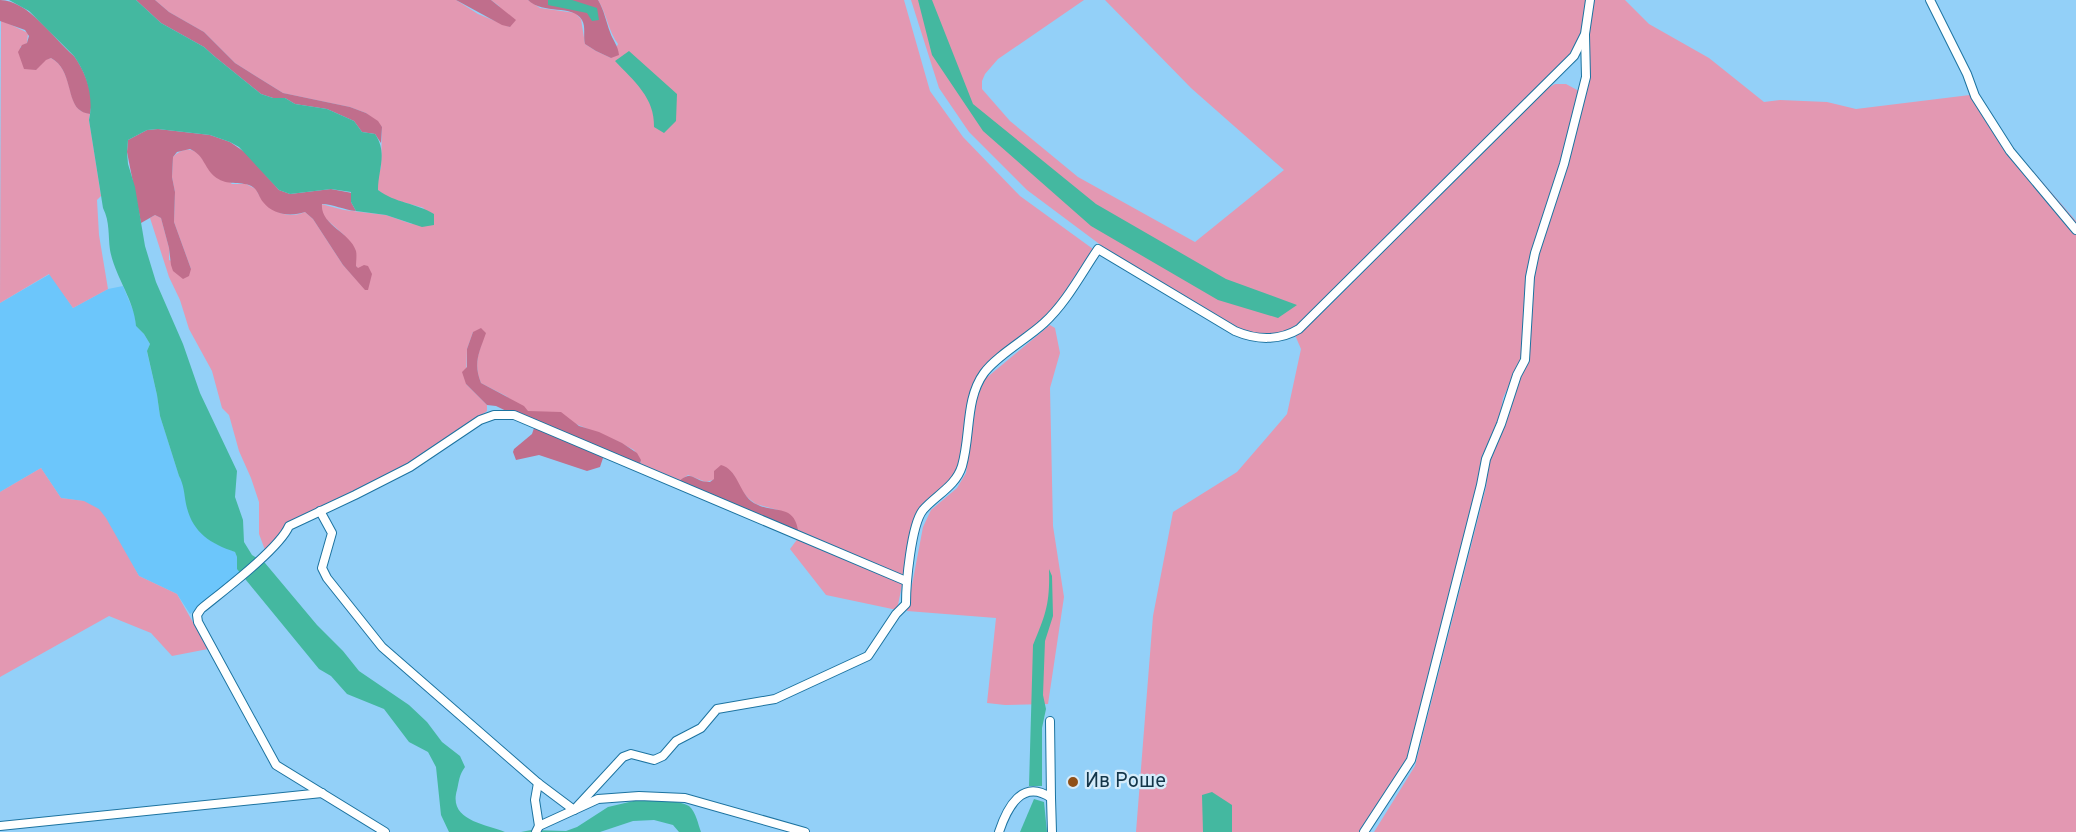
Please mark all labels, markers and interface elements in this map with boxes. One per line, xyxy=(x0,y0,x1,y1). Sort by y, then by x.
place label: Ив Роше xyxy=(1085,769,1166,795)
marker: Ив Роше xyxy=(1066,775,1080,789)

